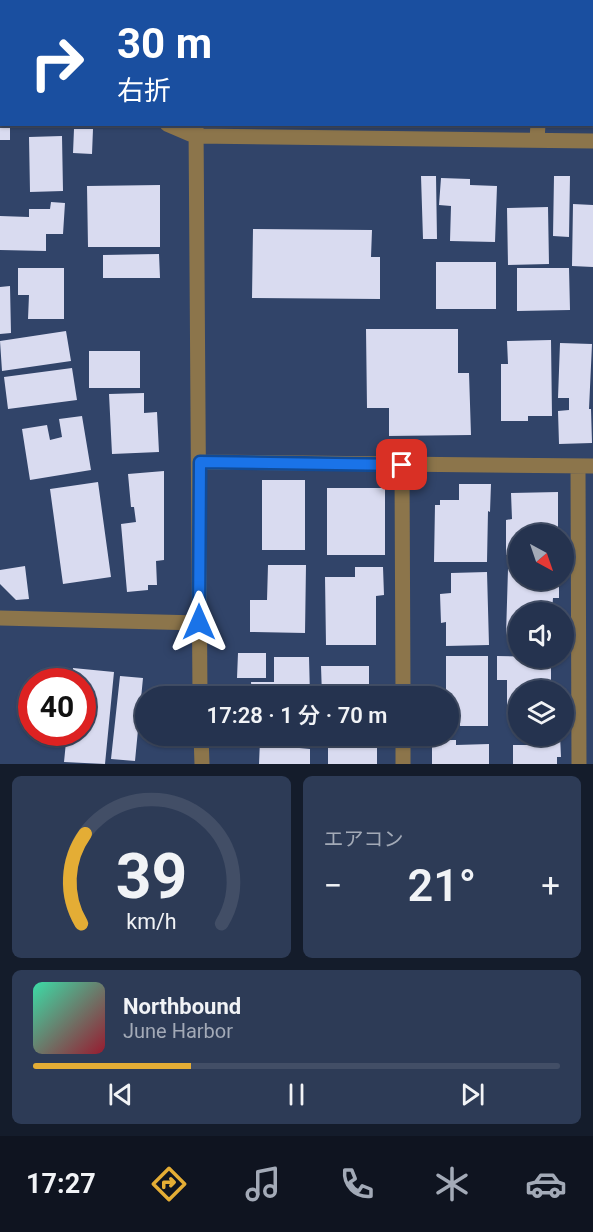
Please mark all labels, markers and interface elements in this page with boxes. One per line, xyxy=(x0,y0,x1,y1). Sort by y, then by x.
text: 30 m xyxy=(117,19,212,68)
icon: right xyxy=(18,24,96,102)
text: 右折 xyxy=(117,75,171,107)
pin xyxy=(376,439,427,490)
icon: arrive xyxy=(385,448,418,481)
north arrow xyxy=(508,524,574,590)
map controls xyxy=(508,524,574,746)
position arrow xyxy=(167,590,231,654)
button: sound xyxy=(508,602,574,668)
speed limit sign: 40 xyxy=(18,668,96,746)
button: layers xyxy=(508,680,574,746)
text: 17:28 · 1 分 · 70 m xyxy=(207,703,387,728)
text: エアコン xyxy=(324,827,404,851)
text: 39 xyxy=(115,840,187,913)
text: 21° xyxy=(407,859,476,912)
text: − xyxy=(324,866,342,905)
text: + xyxy=(541,866,560,905)
text: km/h xyxy=(126,909,176,934)
text: Northbound xyxy=(123,994,241,1019)
text: June Harbor xyxy=(123,1019,233,1043)
icon: previous xyxy=(104,1078,137,1111)
icon: pause xyxy=(280,1078,313,1111)
icon: next xyxy=(456,1078,489,1111)
icon: directions xyxy=(148,1163,190,1205)
icon: music xyxy=(242,1163,284,1205)
icon: phone xyxy=(336,1163,378,1205)
icon: climate xyxy=(431,1163,473,1205)
icon: car xyxy=(525,1163,567,1205)
text: 17:27 xyxy=(26,1168,96,1200)

